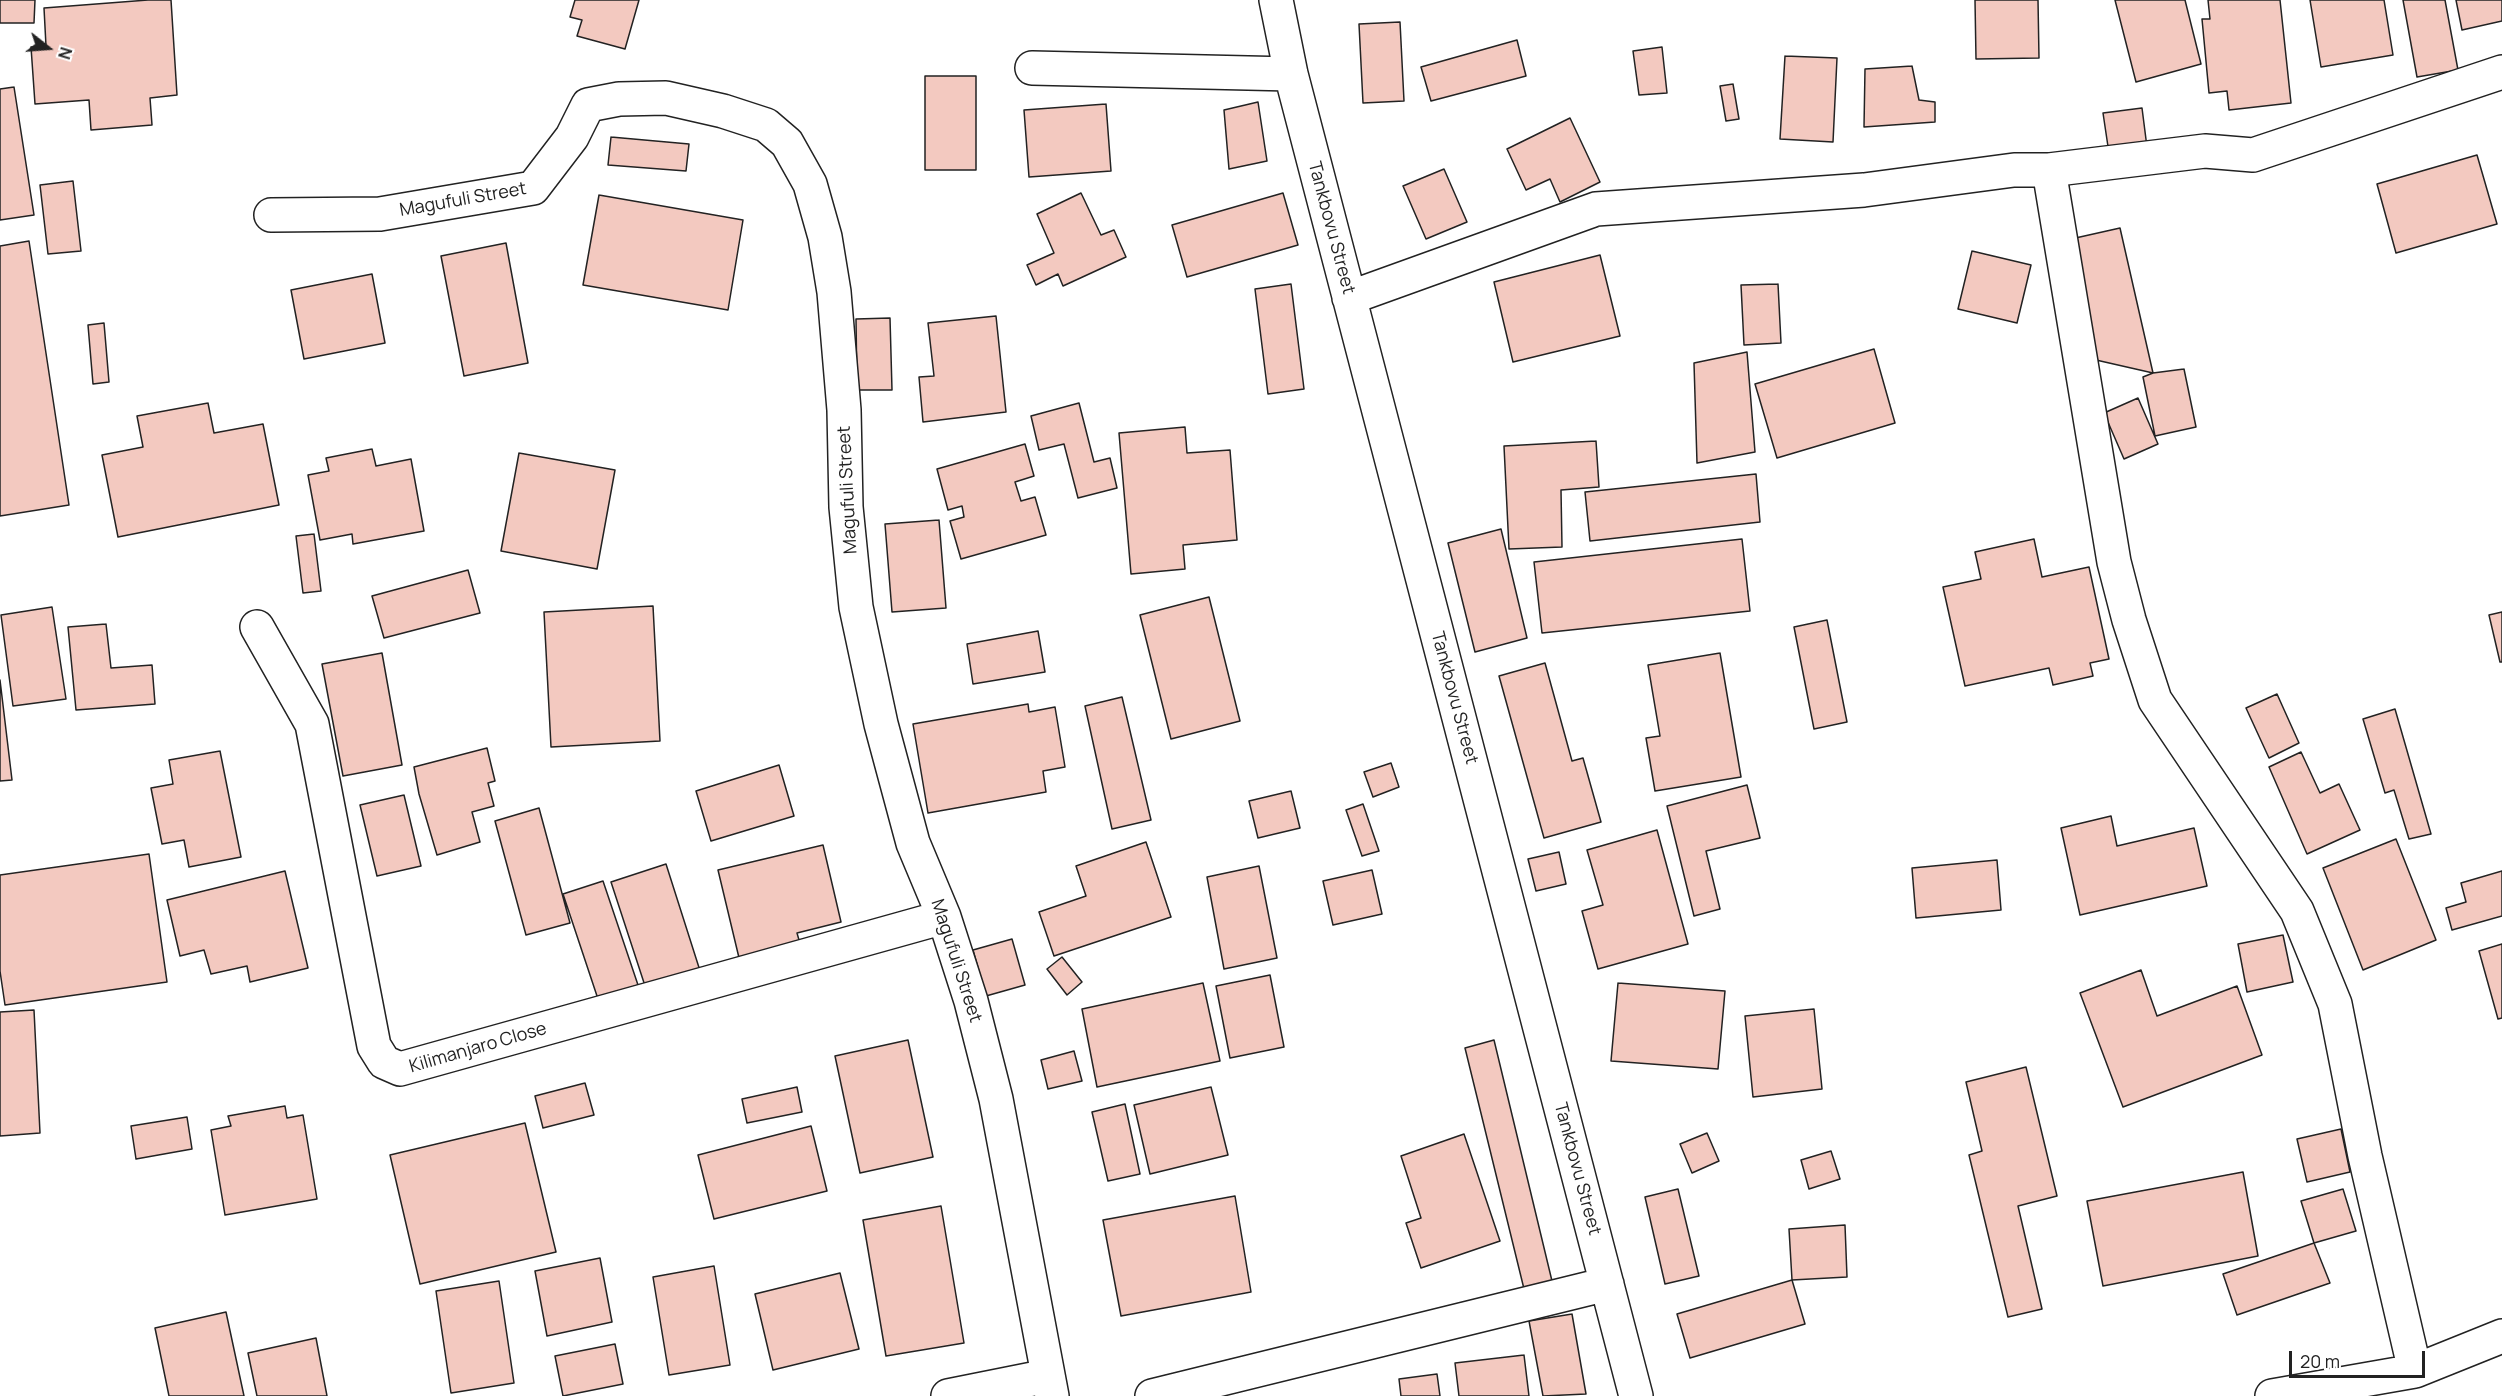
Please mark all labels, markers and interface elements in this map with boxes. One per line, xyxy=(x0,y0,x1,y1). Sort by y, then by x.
north arrow xyxy=(18,18,78,78)
text: N xyxy=(53,45,77,62)
street label: Tankbovu Street xyxy=(1303,159,1359,297)
street label: Magufuli Street xyxy=(398,178,528,222)
street label: Magufuli Street xyxy=(834,425,862,555)
street label: Tankbovu Street xyxy=(1426,629,1482,767)
street label: Magufuli Street xyxy=(926,897,986,1025)
street label: Kilimanjaro Close xyxy=(407,1018,549,1078)
street label: Tankbovu Street xyxy=(1549,1100,1605,1238)
scale bar xyxy=(2292,1339,2428,1377)
text: 20 m xyxy=(2300,1349,2340,1373)

